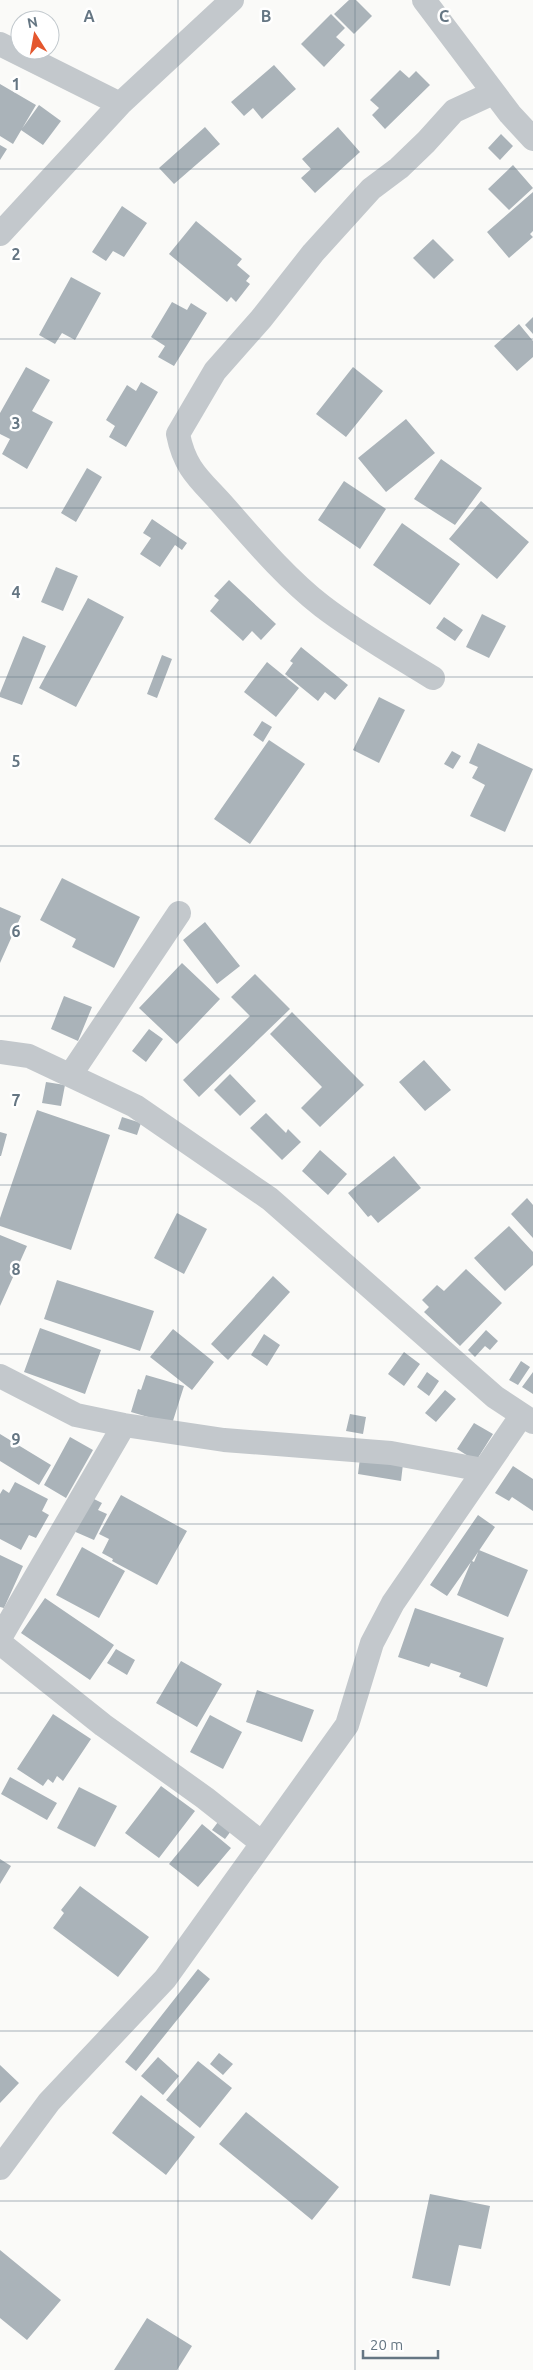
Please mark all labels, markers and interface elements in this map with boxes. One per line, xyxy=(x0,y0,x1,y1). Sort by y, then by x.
text: A xyxy=(83,7,95,25)
text: B xyxy=(261,7,271,25)
text: C xyxy=(439,7,449,25)
north arrow xyxy=(10,10,60,60)
text: N xyxy=(26,13,39,31)
text: 1 xyxy=(11,75,21,93)
text: 2 xyxy=(11,245,21,263)
text: 3 xyxy=(11,414,21,432)
text: 4 xyxy=(11,583,21,601)
text: 5 xyxy=(11,752,21,770)
text: 6 xyxy=(11,922,21,940)
text: 7 xyxy=(11,1091,21,1109)
text: 8 xyxy=(11,1260,21,1278)
text: 9 xyxy=(11,1430,21,1448)
scale bar xyxy=(363,2328,438,2360)
text: 20 m xyxy=(370,2336,403,2353)

